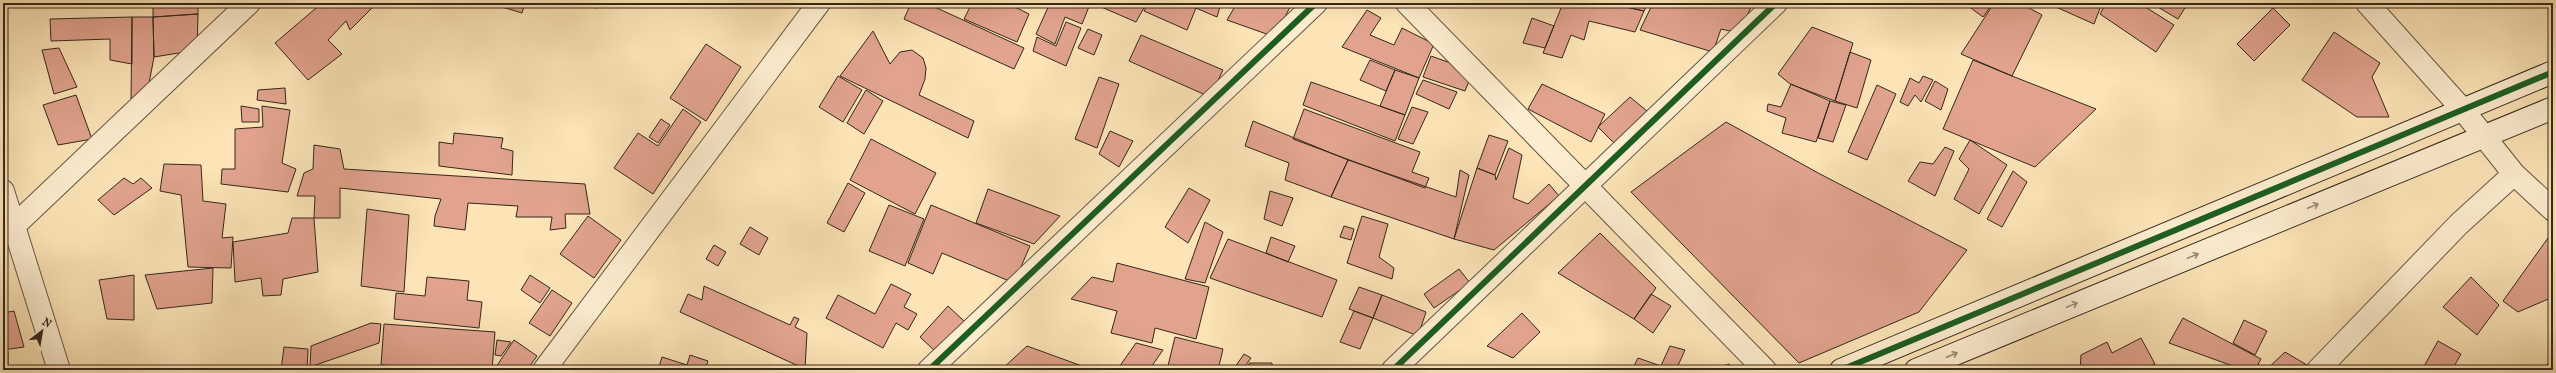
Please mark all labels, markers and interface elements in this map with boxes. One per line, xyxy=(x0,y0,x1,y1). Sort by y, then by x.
one-way arrow xyxy=(2306,202,2318,209)
one-way arrow xyxy=(2186,251,2198,259)
one-way arrow xyxy=(2066,301,2078,309)
north arrow xyxy=(22,311,62,351)
text: N xyxy=(40,315,54,331)
one-way arrow xyxy=(1946,350,1958,358)

